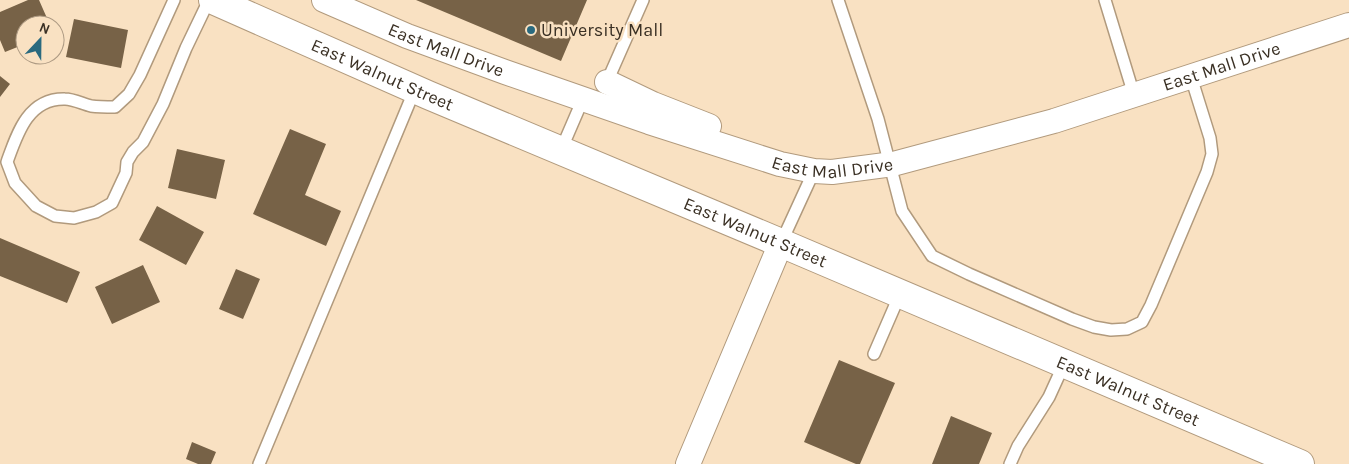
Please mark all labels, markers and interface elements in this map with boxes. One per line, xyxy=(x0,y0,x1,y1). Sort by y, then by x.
north arrow xyxy=(15,15,65,65)
street label: East Mall Drive xyxy=(385,18,507,82)
text: N xyxy=(37,19,53,38)
place label: University Mall xyxy=(541,19,663,41)
marker: University Mall xyxy=(525,24,537,36)
street label: East Walnut Street xyxy=(308,34,457,116)
street label: East Mall Drive xyxy=(1160,37,1283,96)
street label: East Mall Drive xyxy=(769,151,894,184)
street label: East Walnut Street xyxy=(680,192,830,272)
street label: East Walnut Street xyxy=(1053,351,1203,431)

